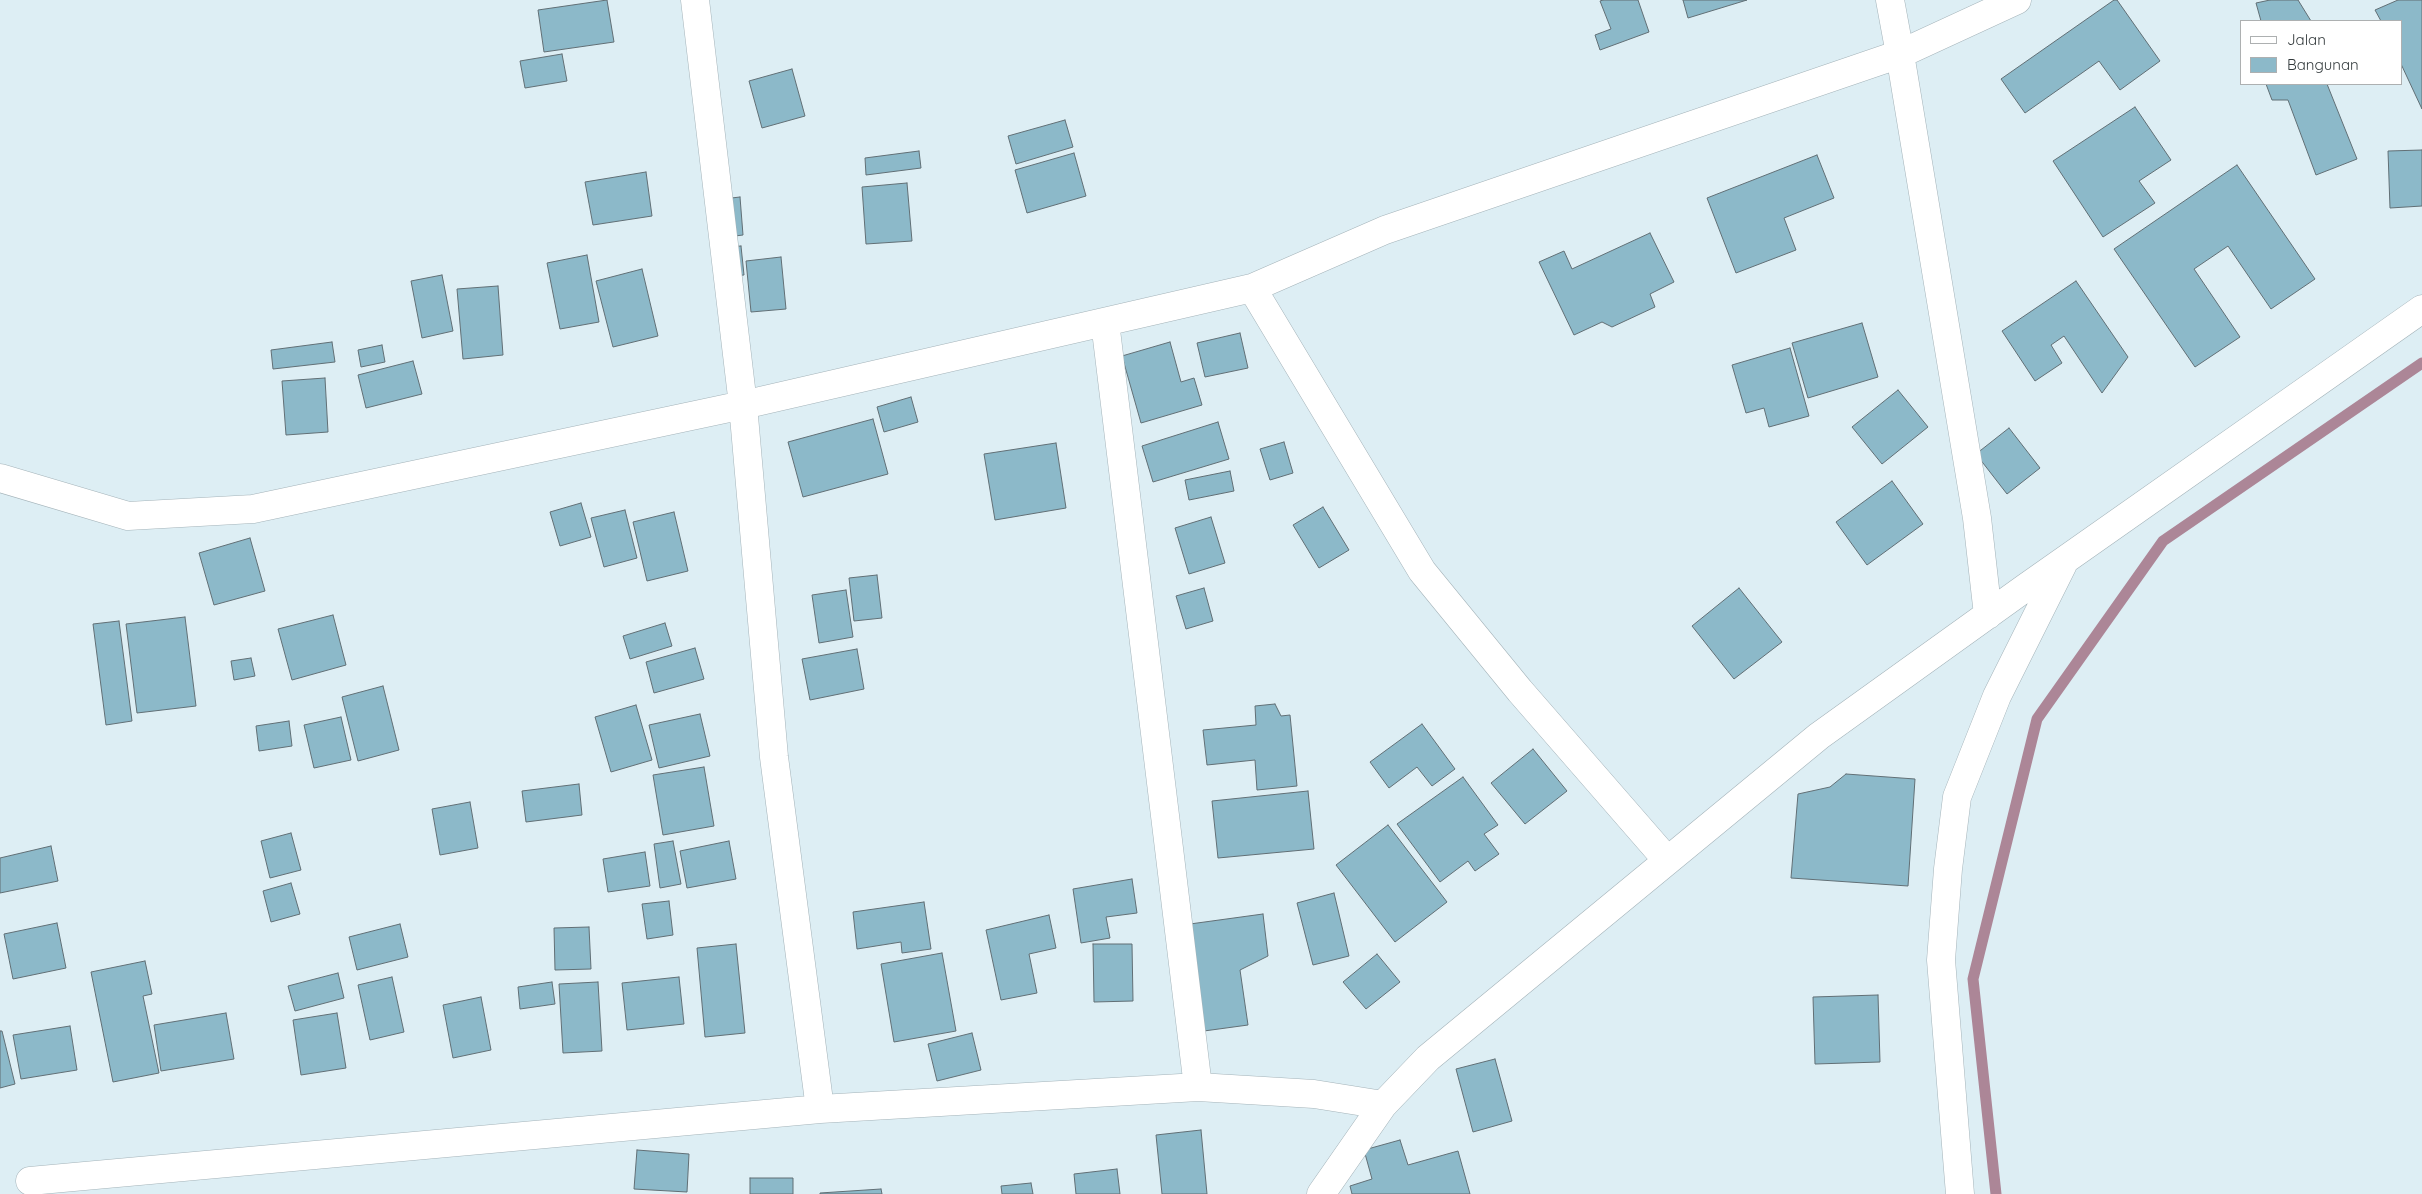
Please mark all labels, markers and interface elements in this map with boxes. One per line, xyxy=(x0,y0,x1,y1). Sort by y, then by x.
legend xyxy=(2240,20,2402,85)
text: Jalan xyxy=(2287,30,2326,49)
text: Bangunan xyxy=(2287,55,2359,74)

